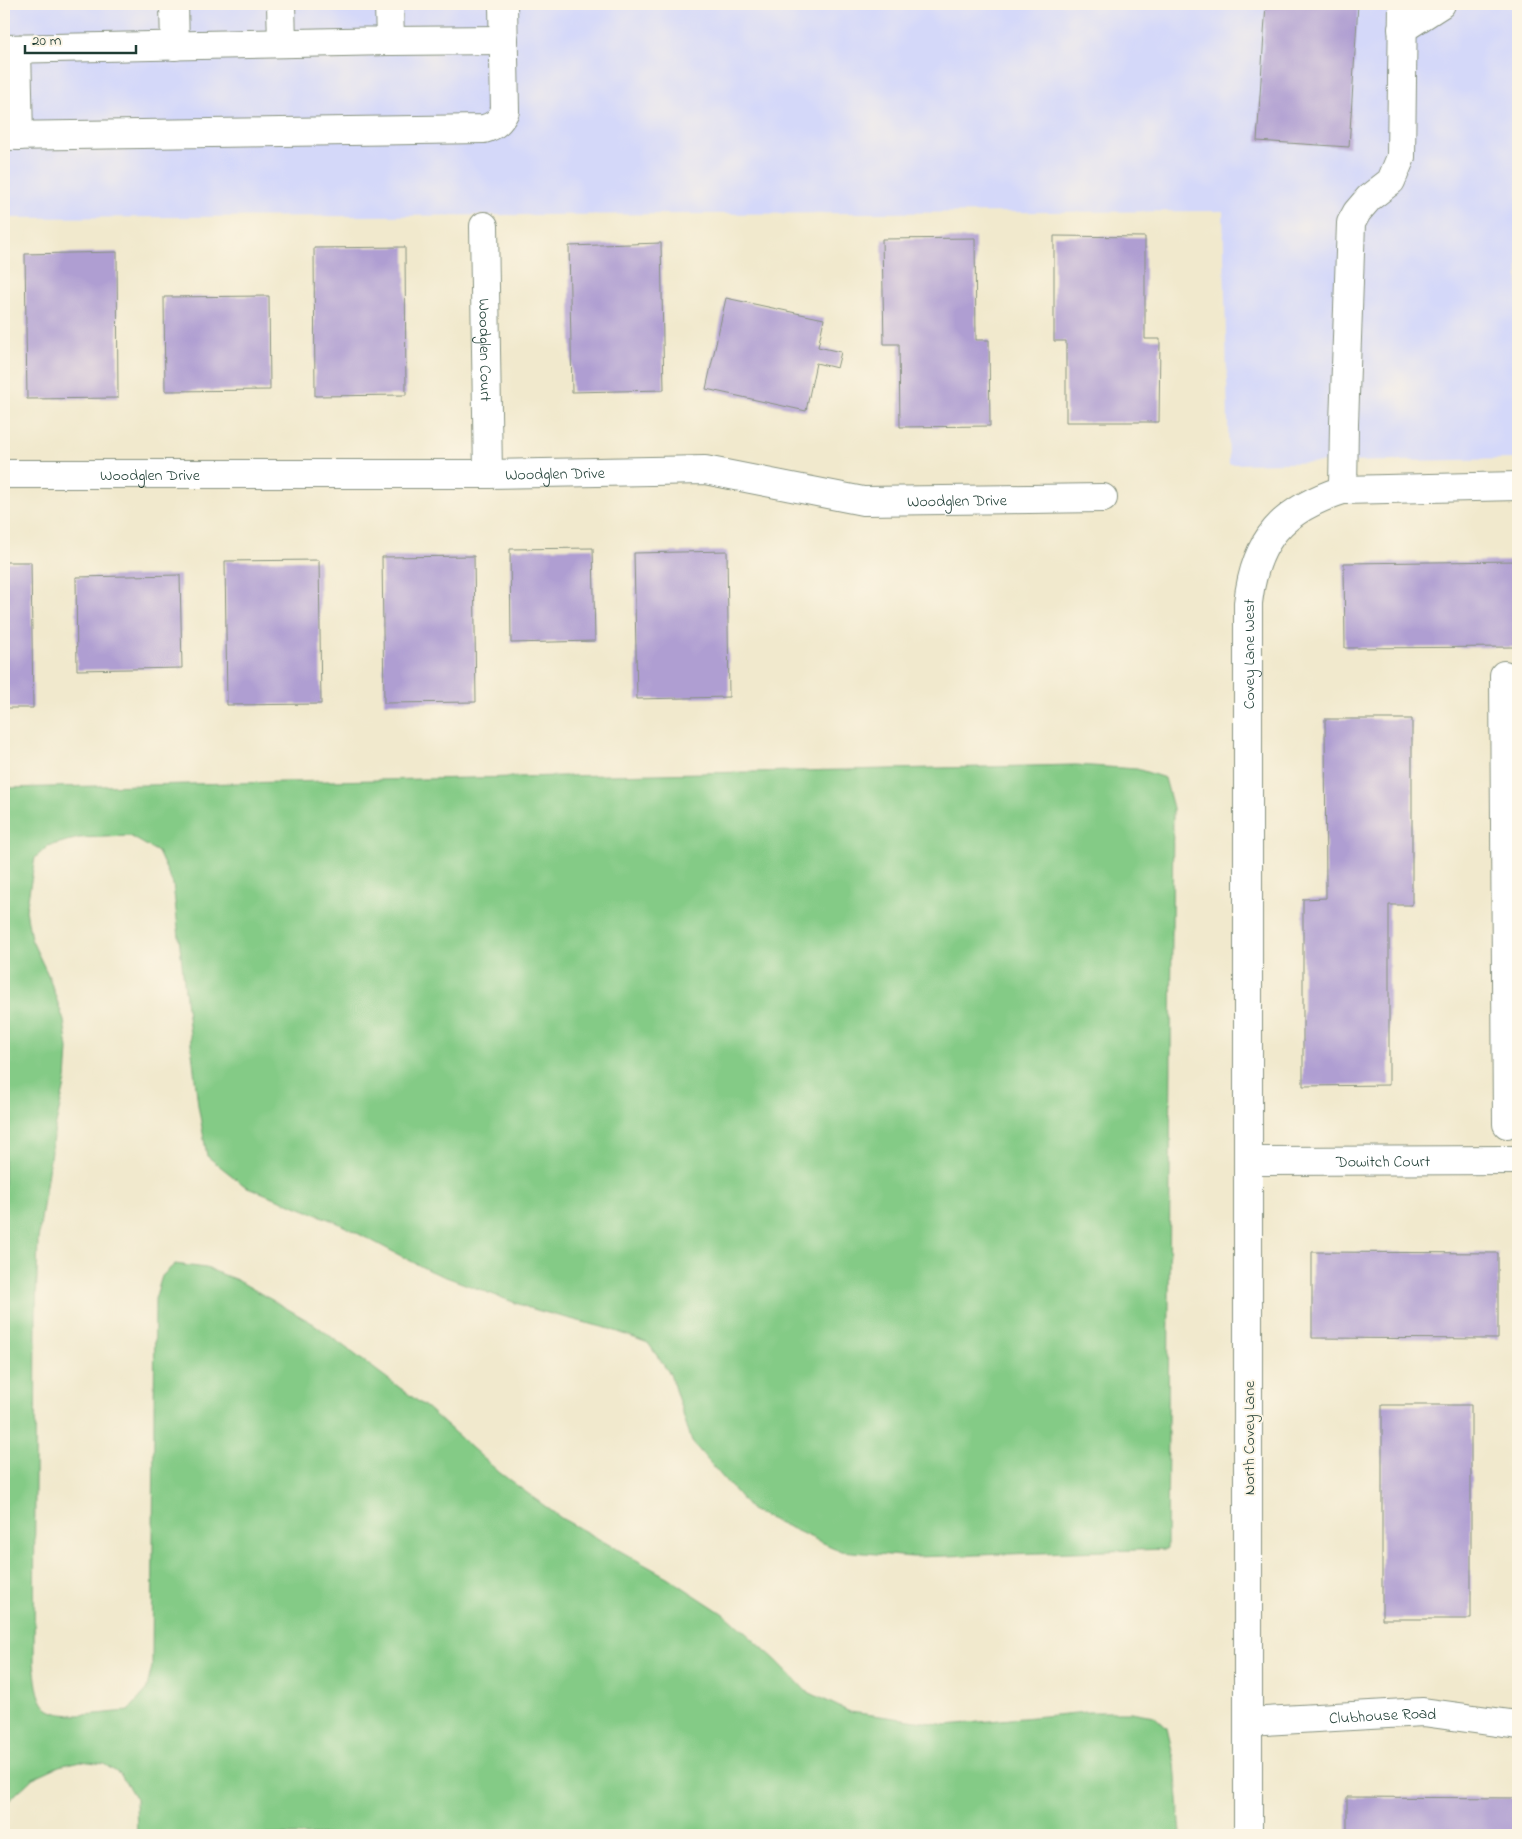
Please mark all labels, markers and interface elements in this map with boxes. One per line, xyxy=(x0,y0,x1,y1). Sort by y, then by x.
scale bar xyxy=(25,22,136,54)
text: 20 m xyxy=(32,30,62,52)
street label: Woodglen Court xyxy=(471,298,497,402)
street label: Woodglen Drive xyxy=(505,462,606,488)
street label: Woodglen Drive xyxy=(100,464,201,488)
street label: Woodglen Drive xyxy=(907,489,1008,514)
street label: Covey Lane West xyxy=(1238,597,1262,709)
street label: Dowitch Court xyxy=(1335,1150,1431,1175)
street label: North Covey Lane xyxy=(1238,1380,1262,1495)
street label: Clubhouse Road xyxy=(1328,1702,1438,1731)

